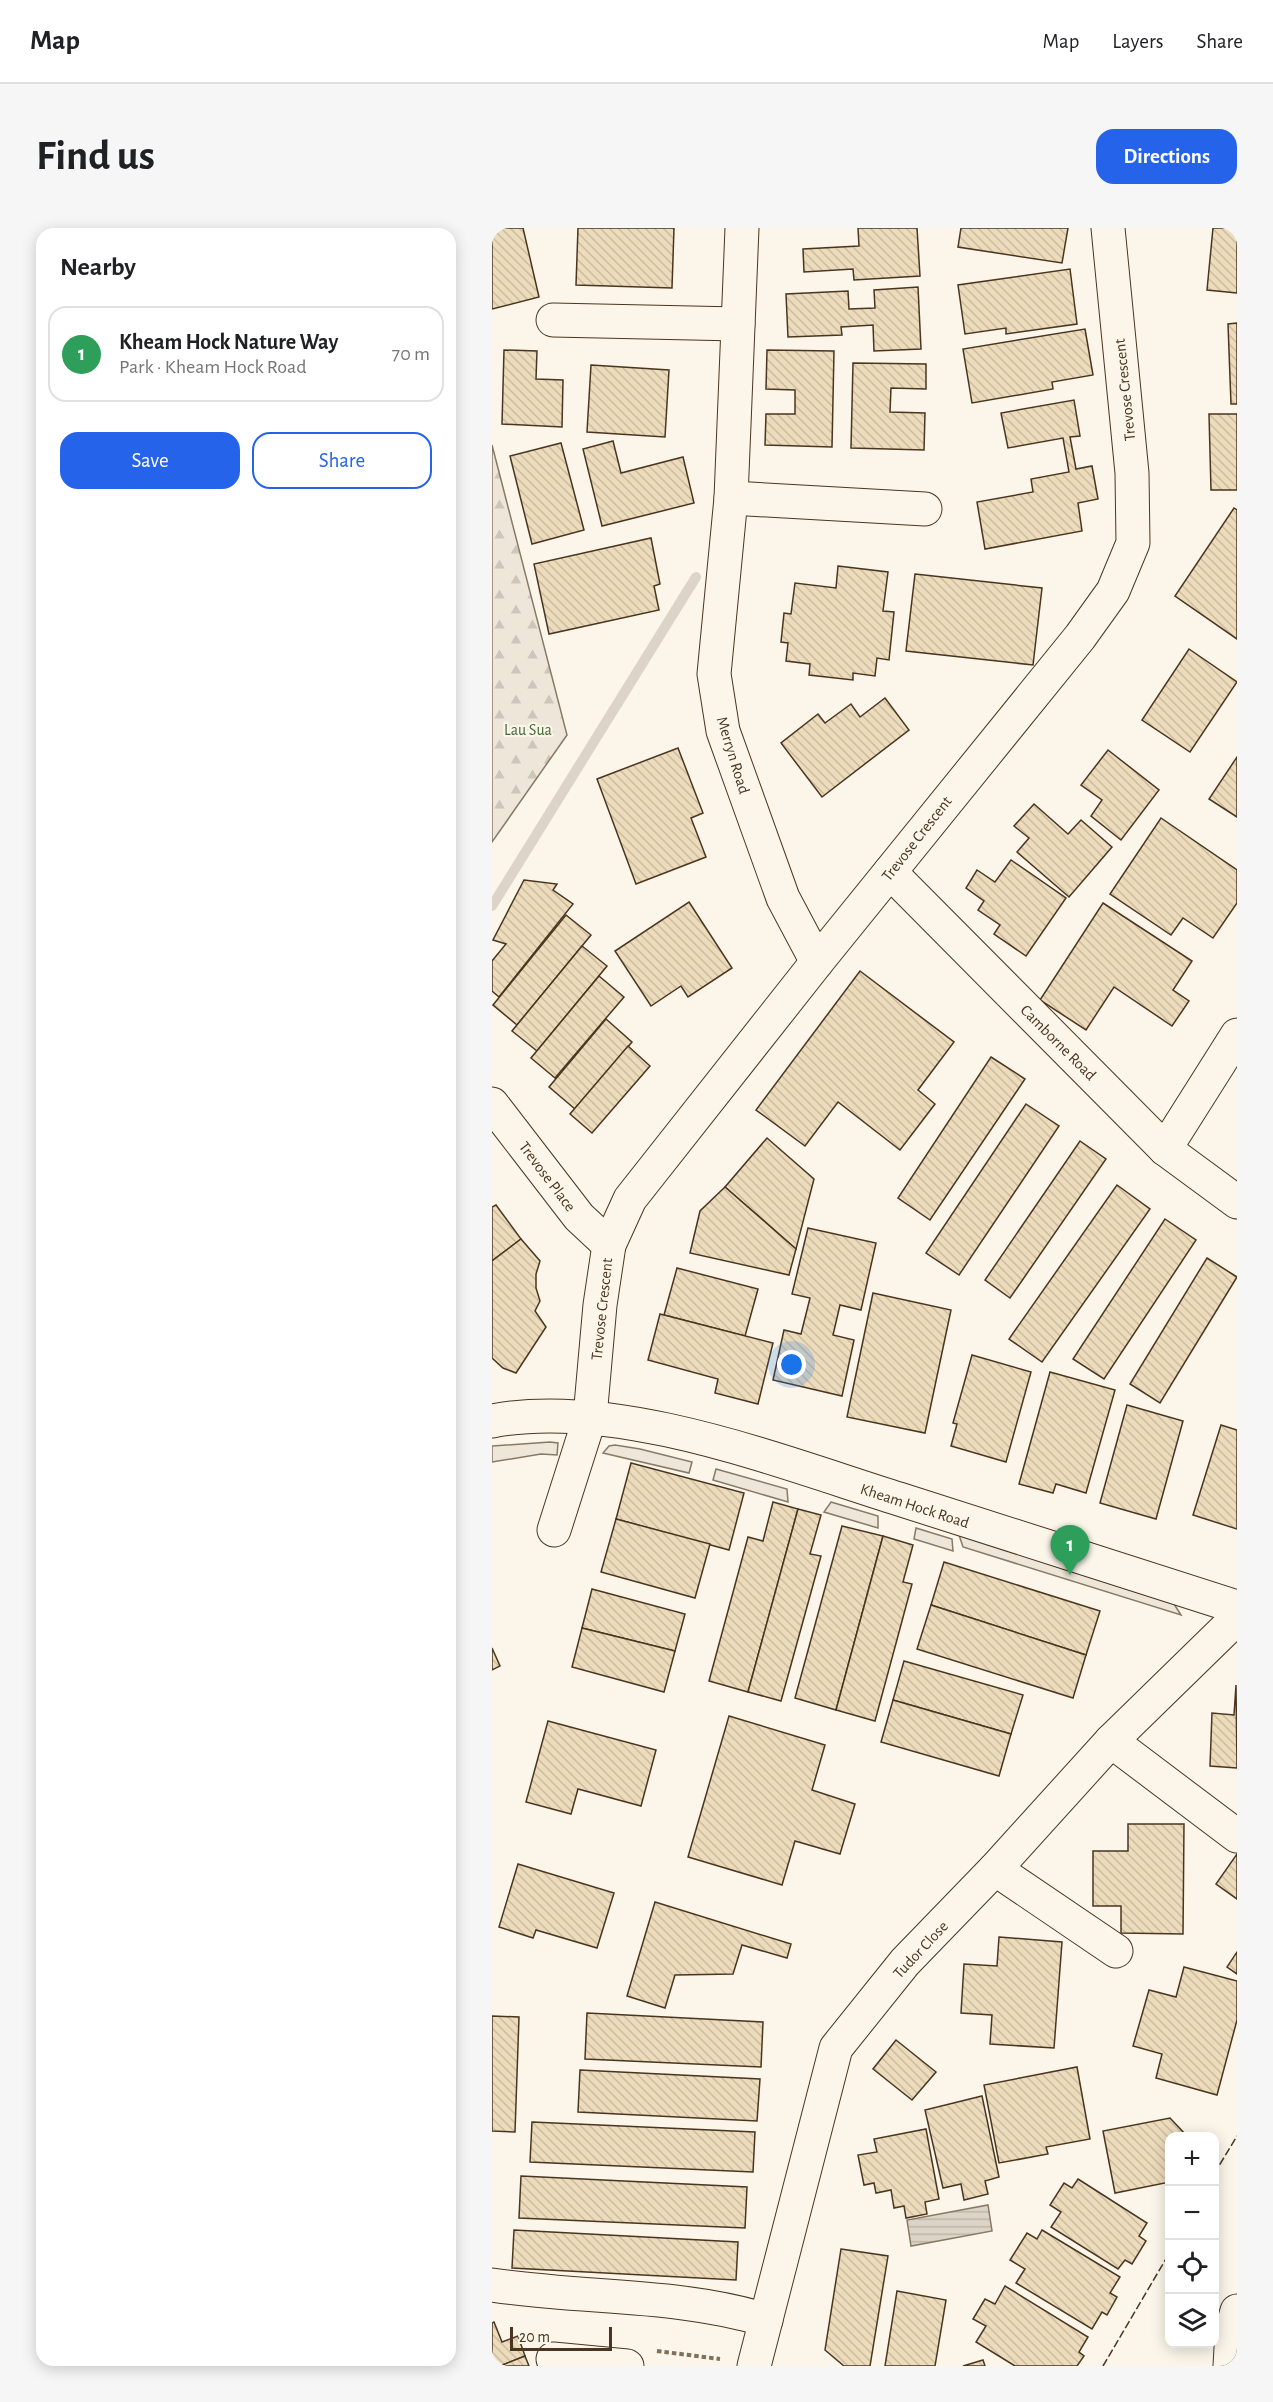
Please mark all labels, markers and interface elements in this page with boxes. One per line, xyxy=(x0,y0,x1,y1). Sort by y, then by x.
text: Map xyxy=(30,27,80,55)
text: Map xyxy=(1043,31,1079,52)
text: Layers xyxy=(1112,31,1163,52)
text: Share xyxy=(1196,31,1243,52)
button: Directions xyxy=(1096,129,1237,184)
text: Find us xyxy=(36,135,155,177)
text: Nearby xyxy=(60,254,136,280)
text: Kheam Hock Nature Way xyxy=(119,331,338,353)
street label: Trevose Crescent xyxy=(1112,338,1138,442)
text: 1 xyxy=(78,344,85,364)
text: 70 m xyxy=(392,344,430,364)
text: Park · Kheam Hock Road xyxy=(119,357,307,377)
button: Save xyxy=(60,432,240,489)
button: Share xyxy=(252,432,432,489)
street label: Merryn Road xyxy=(713,715,752,796)
park label: Lau Sua xyxy=(504,722,552,738)
street label: Trevose Crescent xyxy=(879,793,955,884)
street label: Camborne Road xyxy=(1017,1002,1099,1084)
street label: Trevose Place xyxy=(516,1139,579,1215)
street label: Trevose Crescent xyxy=(589,1257,615,1361)
your location xyxy=(777,1350,806,1379)
street label: Kheam Hock Road xyxy=(858,1481,971,1531)
pin: 1 xyxy=(1050,1526,1090,1575)
street label: Tudor Close xyxy=(890,1918,951,1981)
map controls xyxy=(1165,2132,1219,2348)
button: + xyxy=(1165,2132,1219,2186)
button: − xyxy=(1165,2186,1219,2240)
button: locate xyxy=(1165,2240,1219,2294)
button: layers xyxy=(1165,2294,1219,2348)
scale bar xyxy=(510,2324,612,2352)
text: 20 m xyxy=(519,2329,550,2345)

